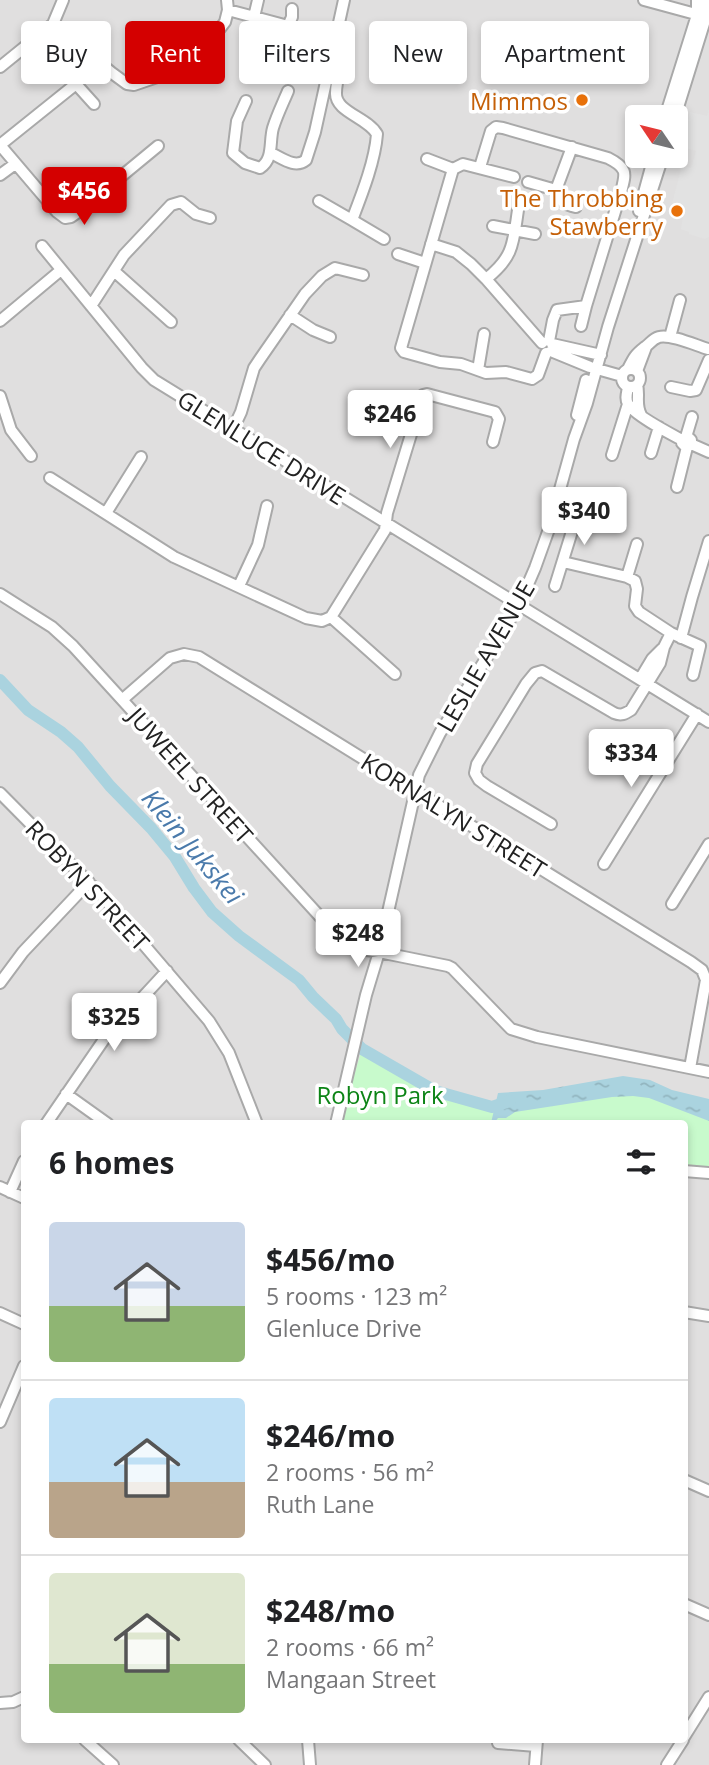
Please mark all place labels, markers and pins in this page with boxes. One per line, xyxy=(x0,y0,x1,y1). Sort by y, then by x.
place label: Mimmos xyxy=(470,84,568,117)
marker: Mimmos xyxy=(574,92,590,108)
pin: $456 xyxy=(43,168,125,227)
place label: The Throbbing Stawberry xyxy=(500,181,664,242)
marker: The Throbbing Stawberry xyxy=(669,203,685,219)
pin: $246 xyxy=(349,391,431,450)
pin: $340 xyxy=(543,488,625,547)
pin: $334 xyxy=(590,730,672,789)
pin: $248 xyxy=(317,909,399,969)
pin: $325 xyxy=(73,993,155,1053)

